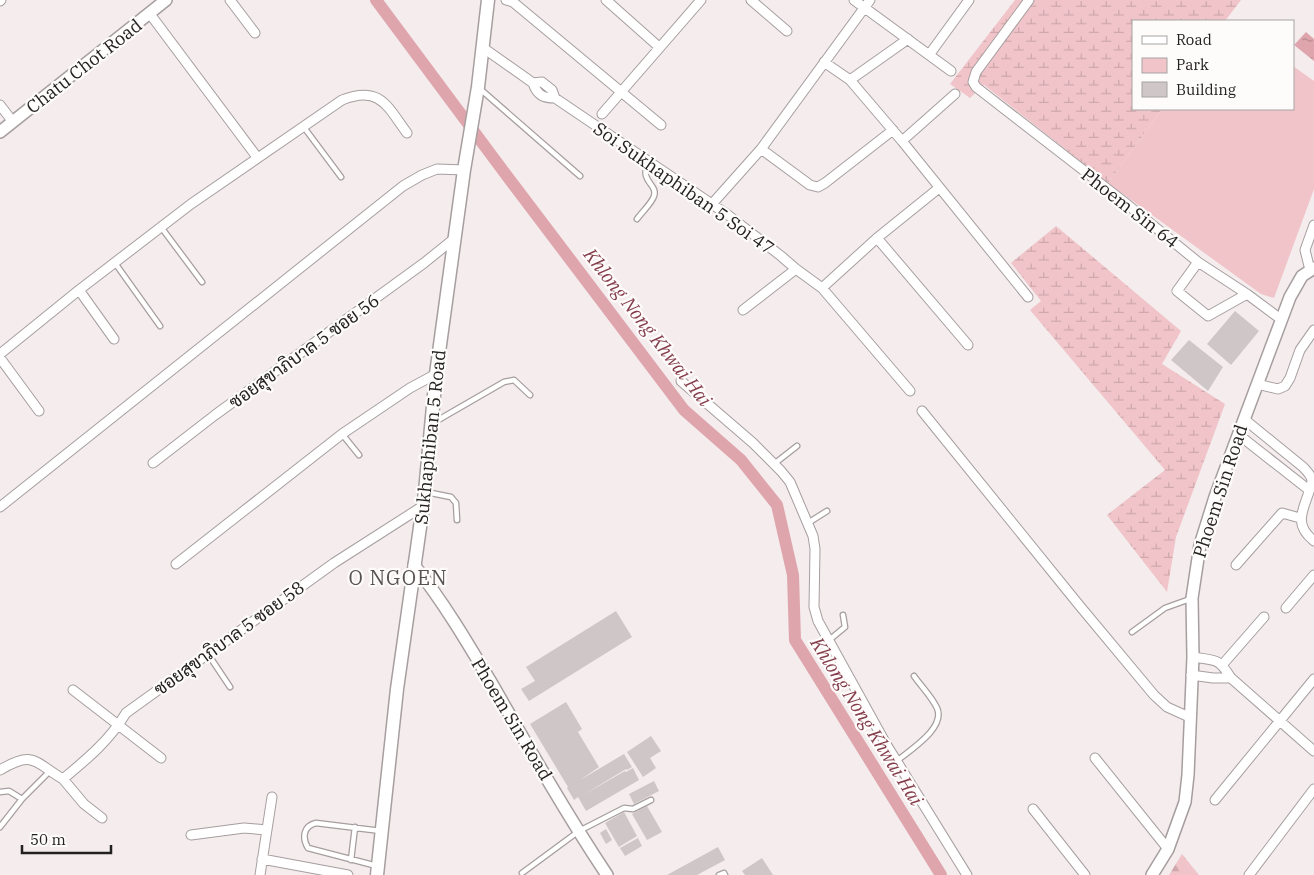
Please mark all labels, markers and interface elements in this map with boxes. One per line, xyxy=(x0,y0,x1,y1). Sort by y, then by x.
street label: Chatu Chot Road xyxy=(21,14,147,118)
legend xyxy=(1132,20,1294,110)
text: Road xyxy=(1176,30,1212,49)
text: Park xyxy=(1176,55,1209,74)
text: Building xyxy=(1176,80,1236,99)
street label: Soi Sukhaphiban 5 Soi 47 xyxy=(589,117,779,259)
street label: Phoem Sin 64 xyxy=(1077,163,1183,253)
water label: Khlong Nong Khwai Hai xyxy=(578,242,717,411)
street label: ซอยสุขาภิบาล 5 ซอย 56 xyxy=(224,289,384,414)
street label: Sukhaphiban 5 Road xyxy=(409,348,451,526)
street label: Phoem Sin Road xyxy=(1188,421,1252,560)
district label: O NGOEN xyxy=(348,564,448,591)
street label: ซอยสุขาภิบาล 5 ซอย 58 xyxy=(149,576,309,701)
water label: Khlong Nong Khwai Hai xyxy=(805,632,929,810)
street label: Phoem Sin Road xyxy=(466,654,558,784)
scale bar xyxy=(22,822,111,854)
text: 50 m xyxy=(30,830,66,849)

